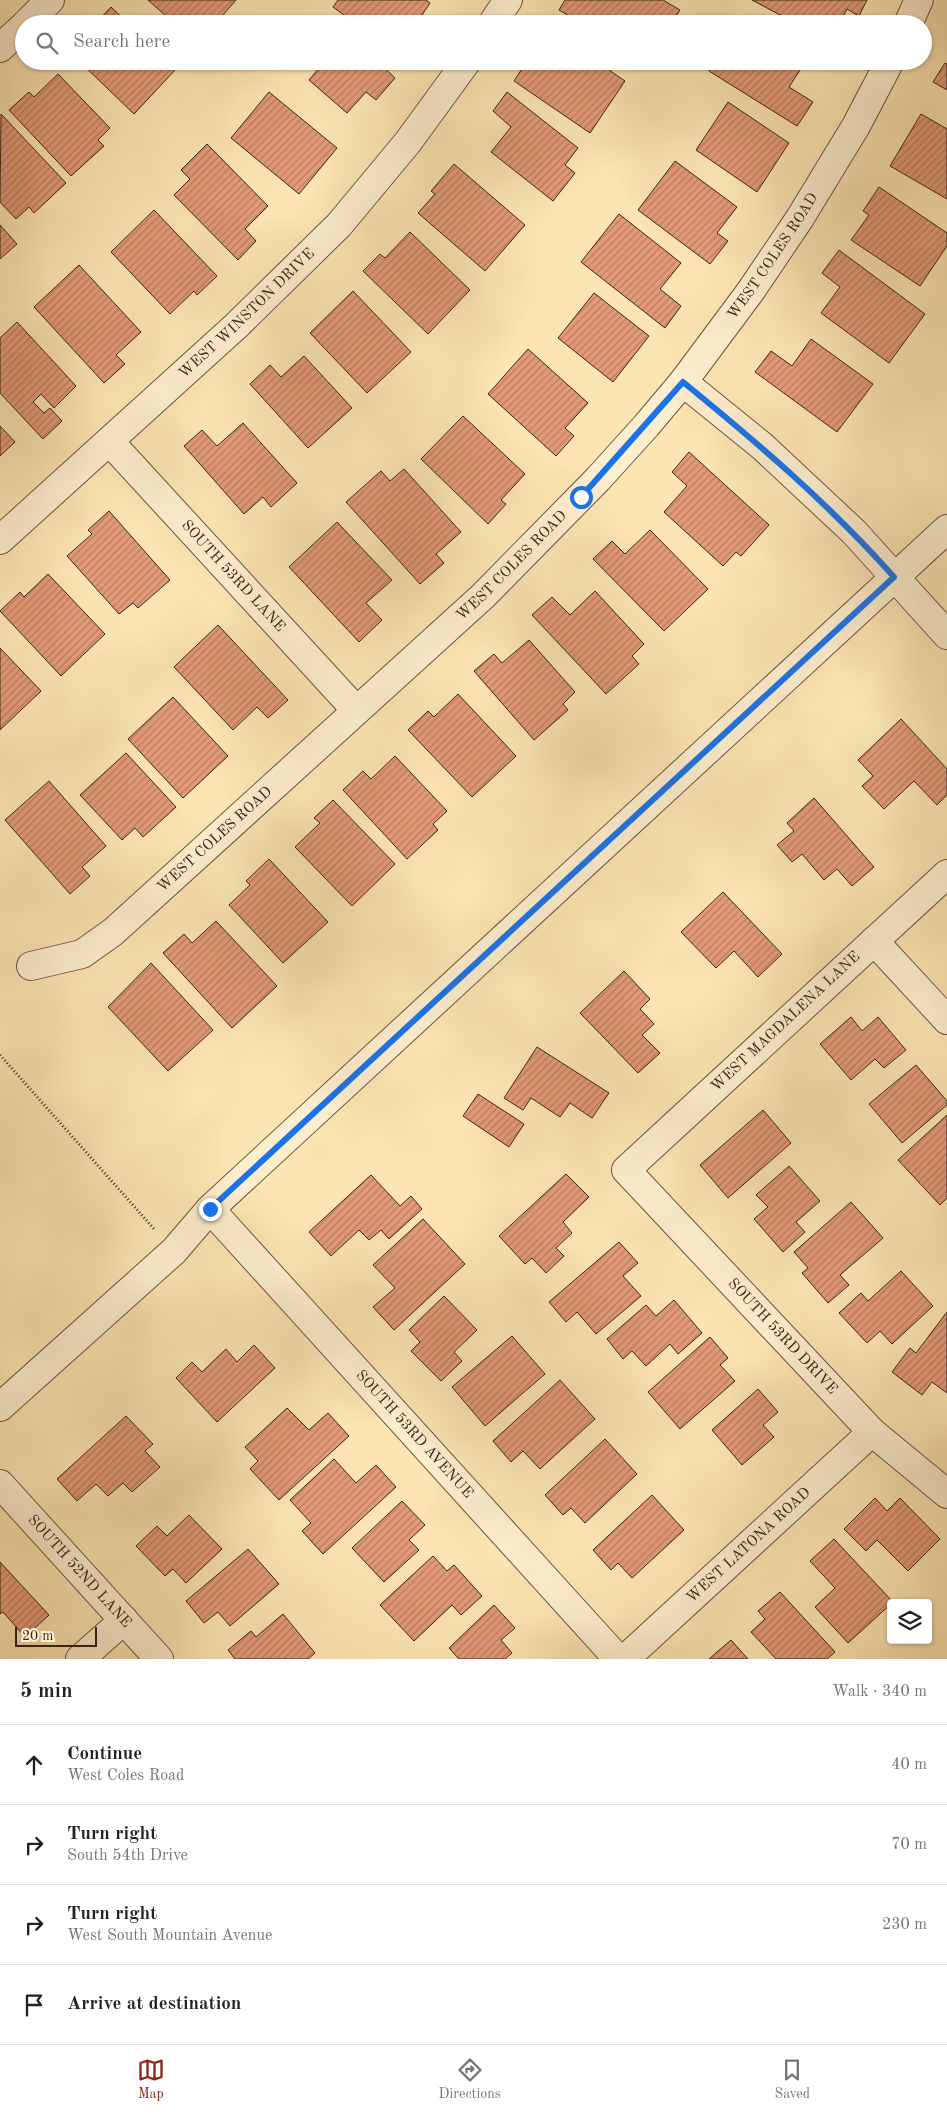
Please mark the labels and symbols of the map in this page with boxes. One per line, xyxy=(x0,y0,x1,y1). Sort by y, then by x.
street label: WEST COLES ROAD xyxy=(725,191,821,322)
street label: WEST WINSTON DRIVE xyxy=(176,246,318,381)
route start xyxy=(570,486,593,509)
street label: WEST COLES ROAD xyxy=(454,508,570,623)
street label: SOUTH 53RD LANE xyxy=(178,517,288,635)
street label: WEST COLES ROAD xyxy=(155,784,275,895)
street label: WEST MAGDALENA LANE xyxy=(709,949,863,1095)
route end xyxy=(199,1198,222,1221)
street label: SOUTH 53RD DRIVE xyxy=(725,1276,840,1397)
street label: SOUTH 53RD AVENUE xyxy=(353,1367,476,1501)
street label: WEST LATONA ROAD xyxy=(684,1485,814,1606)
street label: SOUTH 52ND LANE xyxy=(25,1512,134,1630)
scale bar xyxy=(15,1624,98,1647)

